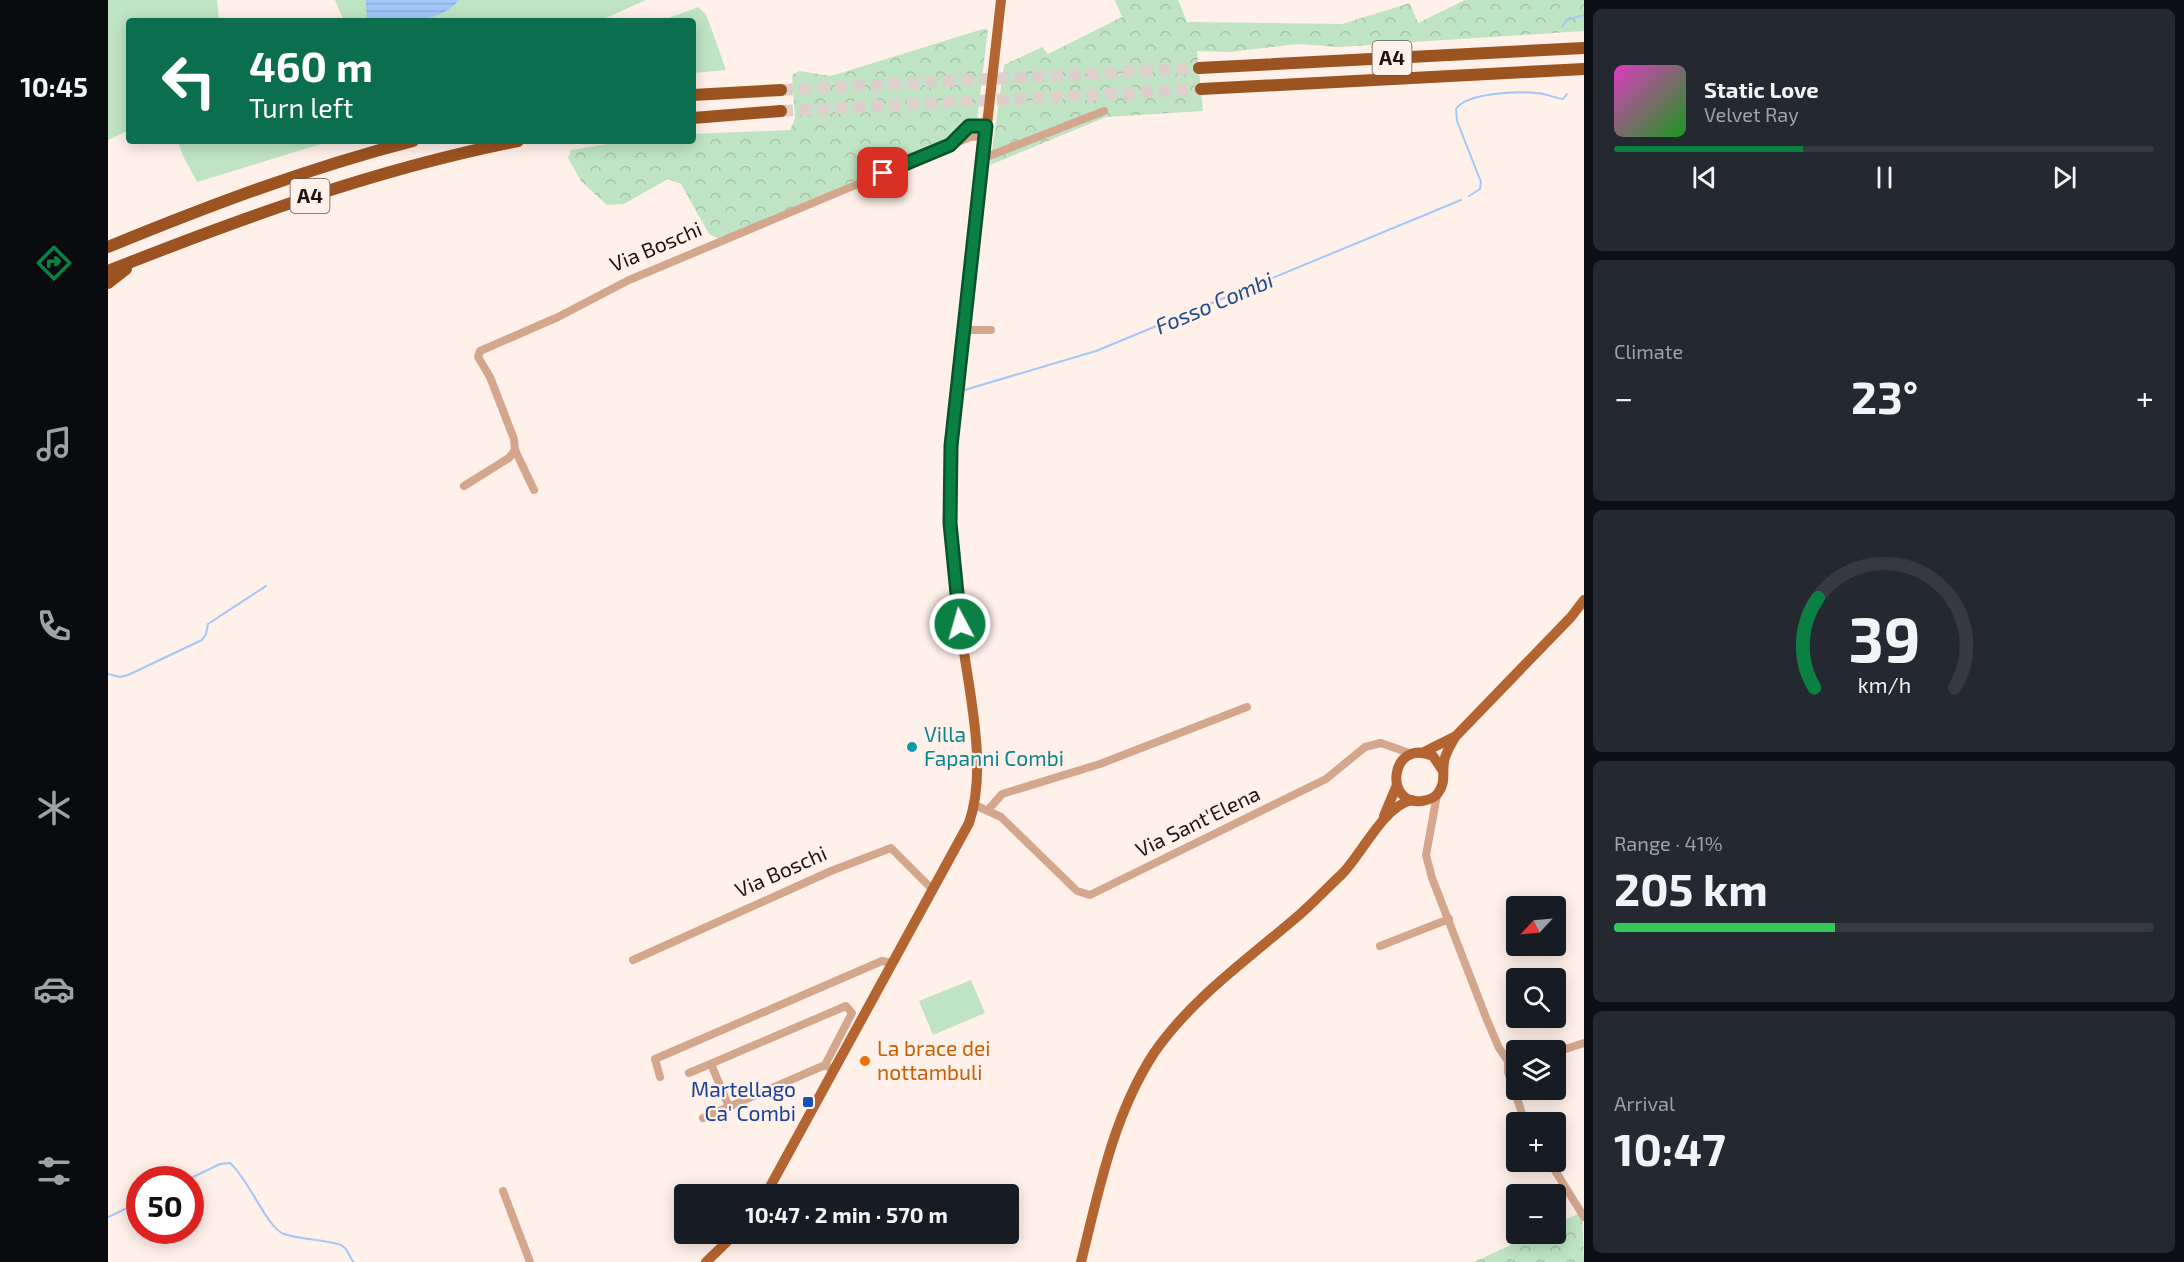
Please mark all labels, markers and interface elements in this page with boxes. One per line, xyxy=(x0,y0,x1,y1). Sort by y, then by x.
text: 460 m xyxy=(249,40,373,90)
road number: A4 xyxy=(1372,41,1412,75)
icon: left xyxy=(150,42,228,120)
text: 10:45 xyxy=(20,70,88,102)
text: Static Love xyxy=(1704,76,1819,102)
text: Turn left xyxy=(249,91,353,123)
text: Velvet Ray xyxy=(1704,102,1799,126)
pin xyxy=(857,147,908,198)
icon: arrive xyxy=(866,156,899,189)
icon: previous xyxy=(1688,161,1721,194)
icon: pause xyxy=(1868,161,1901,194)
icon: next xyxy=(2048,161,2081,194)
road number: A4 xyxy=(290,179,330,213)
street label: Via Boschi xyxy=(606,215,705,276)
icon: directions xyxy=(33,242,75,284)
water label: Fosso Combi xyxy=(1151,266,1276,339)
text: Climate xyxy=(1614,339,1683,363)
text: 23° xyxy=(1851,369,1918,423)
text: − xyxy=(1614,377,1633,417)
text: + xyxy=(2136,377,2154,417)
icon: music xyxy=(33,423,75,465)
position arrow xyxy=(928,592,992,656)
text: 39 xyxy=(1848,600,1920,675)
icon: phone xyxy=(33,605,75,647)
text: km/h xyxy=(1857,672,1911,697)
place label: Villa Fapanni Combi xyxy=(924,721,1064,770)
marker: Villa Fapanni Combi xyxy=(905,740,919,754)
street label: Via Sant'Elena xyxy=(1131,780,1264,862)
icon: climate xyxy=(33,787,75,829)
text: Range · 41% xyxy=(1614,831,1723,855)
street label: Via Boschi xyxy=(731,839,830,902)
text: 205 km xyxy=(1614,861,1768,915)
north arrow xyxy=(1506,896,1566,956)
map controls xyxy=(1506,896,1566,1244)
icon: car xyxy=(33,968,75,1010)
button: search xyxy=(1506,968,1566,1028)
place label: La brace dei nottambuli xyxy=(877,1035,991,1084)
button: layers xyxy=(1506,1040,1566,1100)
marker: La brace dei nottambuli xyxy=(858,1054,872,1068)
place label: Martellago Ca' Combi xyxy=(691,1076,796,1125)
text: Arrival xyxy=(1614,1091,1675,1115)
marker: Martellago Ca' Combi xyxy=(801,1095,815,1109)
button: + xyxy=(1506,1112,1566,1172)
text: 10:47 xyxy=(1614,1121,1726,1175)
icon: filters xyxy=(33,1150,75,1192)
speed limit sign: 50 xyxy=(126,1166,204,1244)
button: − xyxy=(1506,1184,1566,1244)
text: 10:47 · 2 min · 570 m xyxy=(745,1201,948,1227)

